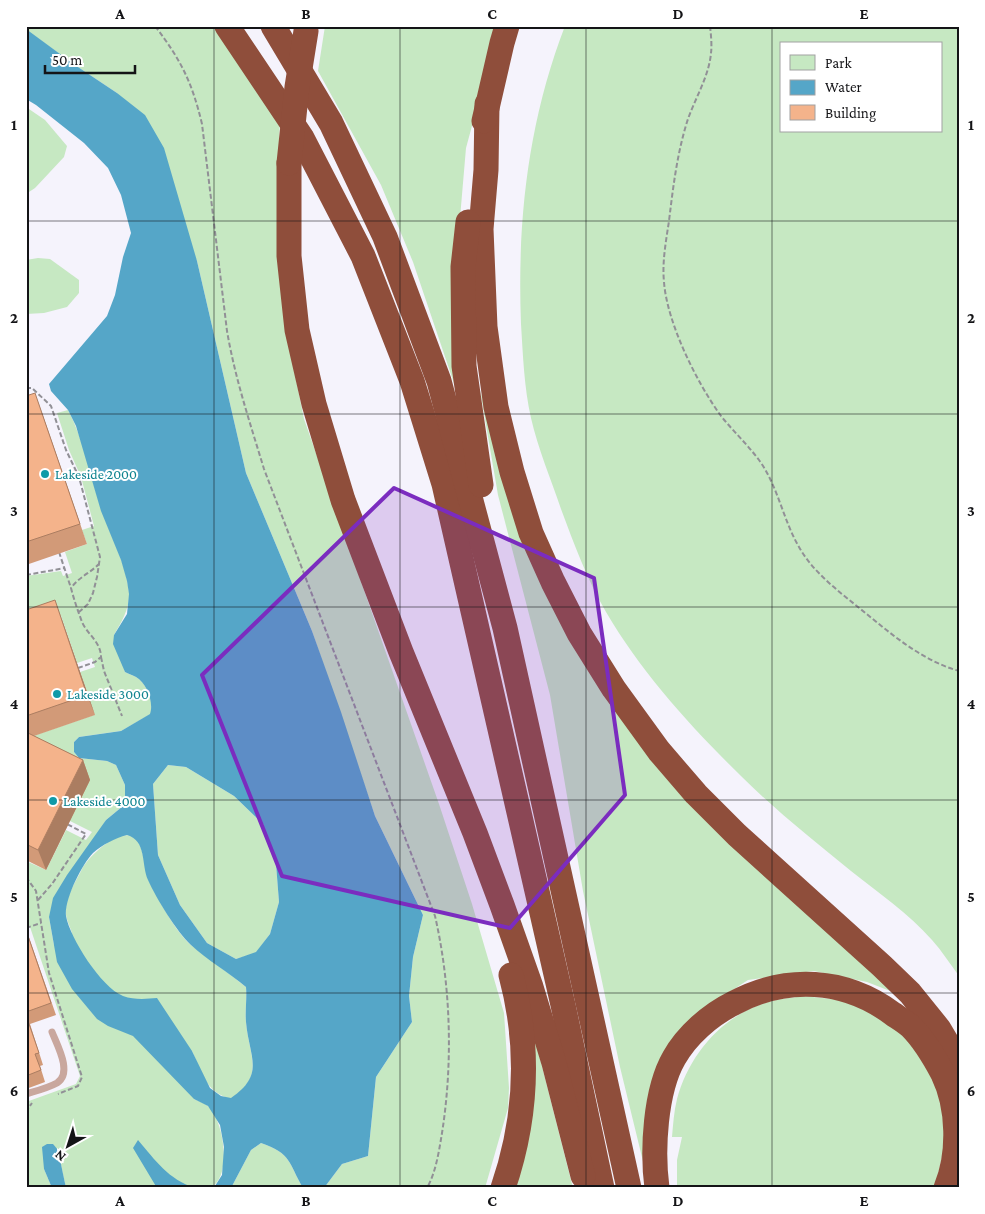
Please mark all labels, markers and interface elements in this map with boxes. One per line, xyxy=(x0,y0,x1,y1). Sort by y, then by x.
text: A xyxy=(114,5,125,22)
text: B xyxy=(301,5,311,22)
text: C xyxy=(487,5,497,22)
text: D xyxy=(672,5,684,22)
text: E xyxy=(859,5,869,22)
scale bar xyxy=(45,42,135,74)
legend xyxy=(780,42,942,132)
text: 50 m xyxy=(52,52,82,68)
text: Park xyxy=(825,55,852,71)
text: Water xyxy=(825,79,862,95)
text: Building xyxy=(825,105,876,122)
text: 1 xyxy=(11,116,17,133)
text: 1 xyxy=(968,116,974,133)
text: 2 xyxy=(10,309,18,326)
text: 2 xyxy=(967,309,975,326)
place label: Lakeside 2000 xyxy=(55,466,137,482)
marker: Lakeside 2000 xyxy=(39,468,51,480)
text: 3 xyxy=(10,502,18,519)
text: 3 xyxy=(967,502,975,519)
place label: Lakeside 3000 xyxy=(67,686,149,702)
marker: Lakeside 3000 xyxy=(51,688,63,700)
text: 4 xyxy=(10,695,19,712)
text: 4 xyxy=(967,695,976,712)
place label: Lakeside 4000 xyxy=(63,793,145,809)
marker: Lakeside 4000 xyxy=(47,795,59,807)
text: 5 xyxy=(10,888,18,905)
text: 5 xyxy=(967,888,975,905)
text: 6 xyxy=(10,1082,18,1099)
text: 6 xyxy=(967,1082,975,1099)
north arrow xyxy=(42,1122,92,1172)
text: N xyxy=(51,1147,69,1165)
text: A xyxy=(114,1192,125,1209)
text: B xyxy=(301,1192,311,1209)
text: C xyxy=(487,1192,497,1209)
text: D xyxy=(672,1192,684,1209)
text: E xyxy=(859,1192,869,1209)

